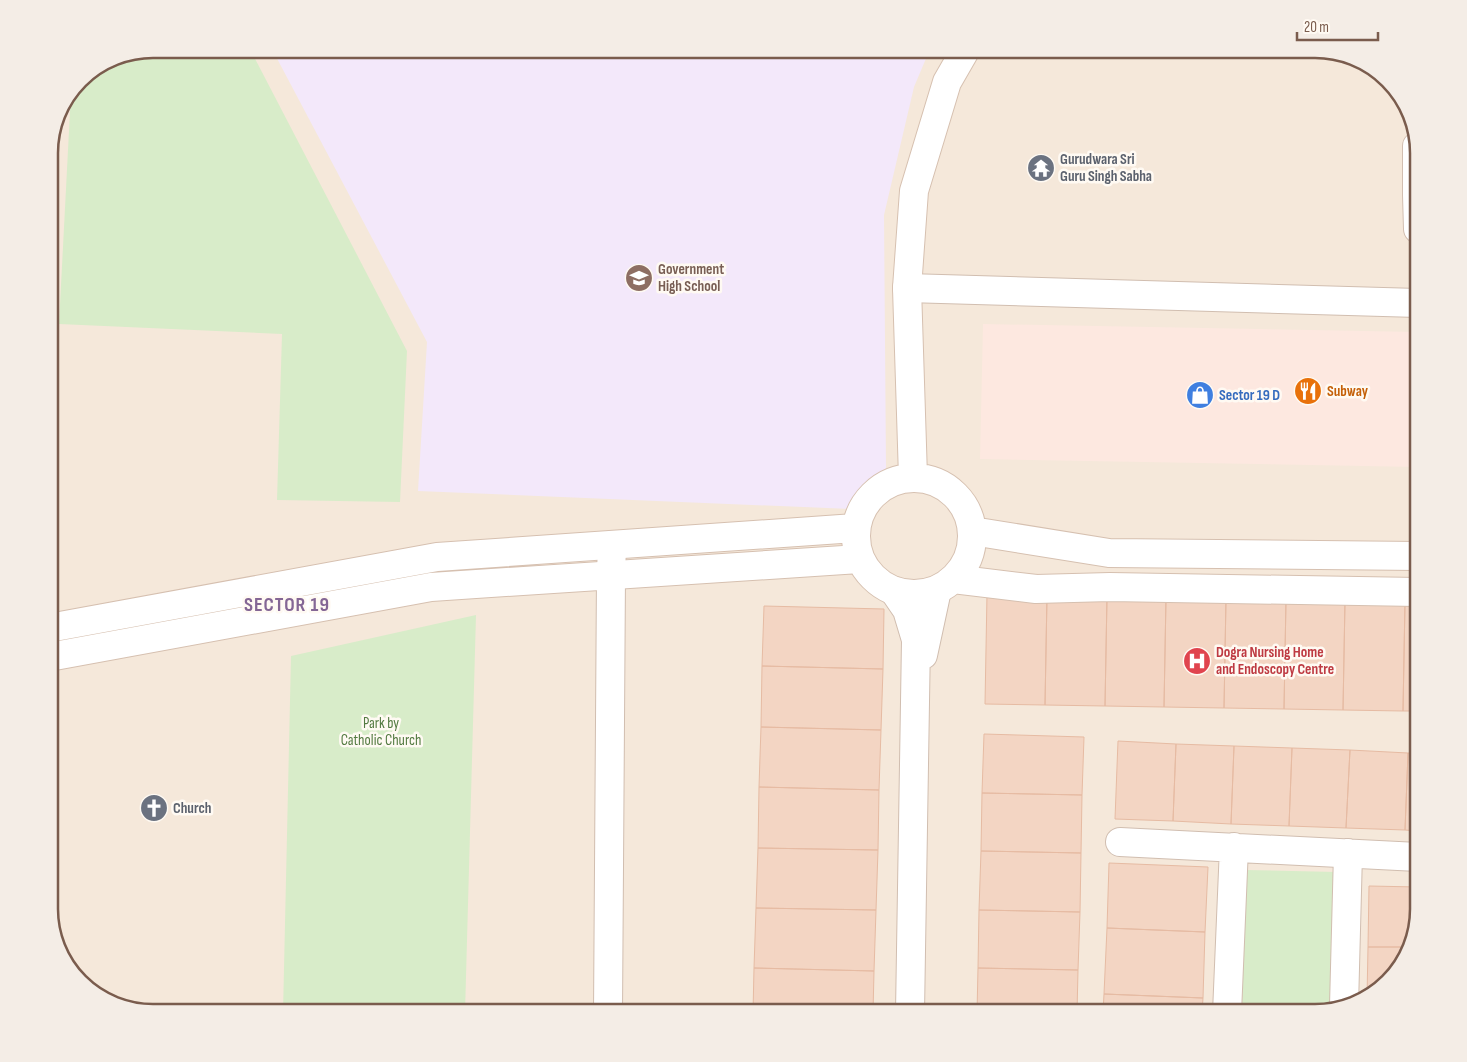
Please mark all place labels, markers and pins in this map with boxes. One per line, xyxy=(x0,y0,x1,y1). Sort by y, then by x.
place label: Gurudwara Sri Guru Singh Sabha xyxy=(1060,150,1152,186)
temple icon: Gurudwara Sri Guru Singh Sabha xyxy=(1026,153,1056,183)
place label: Government High School xyxy=(658,260,724,296)
school or university icon: Government High School xyxy=(624,263,654,293)
restaurant icon: Subway xyxy=(1293,376,1323,406)
shop icon: Sector 19 D xyxy=(1185,380,1215,410)
place label: Subway xyxy=(1327,382,1369,401)
place label: Sector 19 D xyxy=(1219,386,1280,405)
place label: Dogra Nursing Home and Endoscopy Centre xyxy=(1216,643,1334,679)
hospital icon: Dogra Nursing Home and Endoscopy Centre xyxy=(1182,646,1212,676)
church icon: Church xyxy=(139,793,169,823)
place label: Church xyxy=(173,799,211,818)

